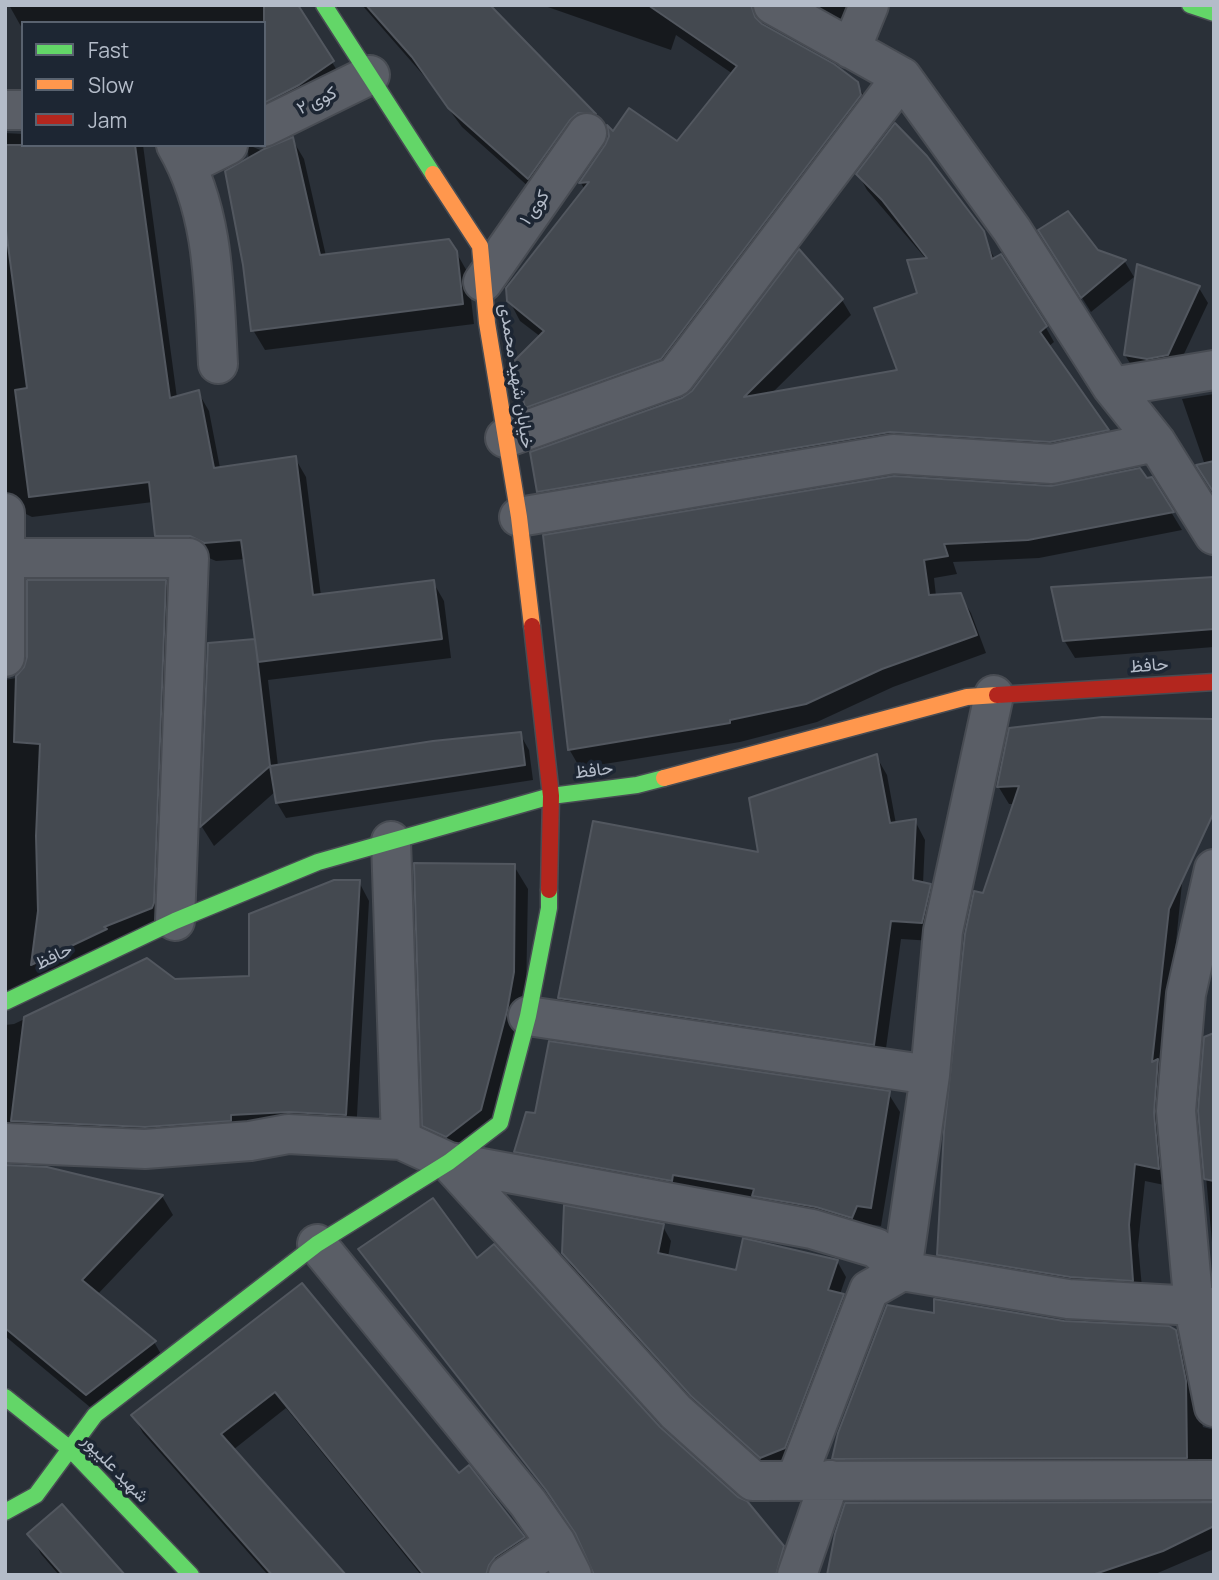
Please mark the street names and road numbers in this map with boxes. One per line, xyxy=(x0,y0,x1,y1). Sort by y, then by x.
street label: کوی ۲ xyxy=(294,82,340,120)
street label: کوی ۱ xyxy=(515,186,555,230)
street label: خیابان شهید محمدی xyxy=(494,302,538,450)
street label: حافظ xyxy=(1129,654,1169,678)
street label: حافظ xyxy=(573,758,615,784)
street label: حافظ xyxy=(32,939,76,975)
street label: شهید علیپور xyxy=(77,1430,153,1508)

